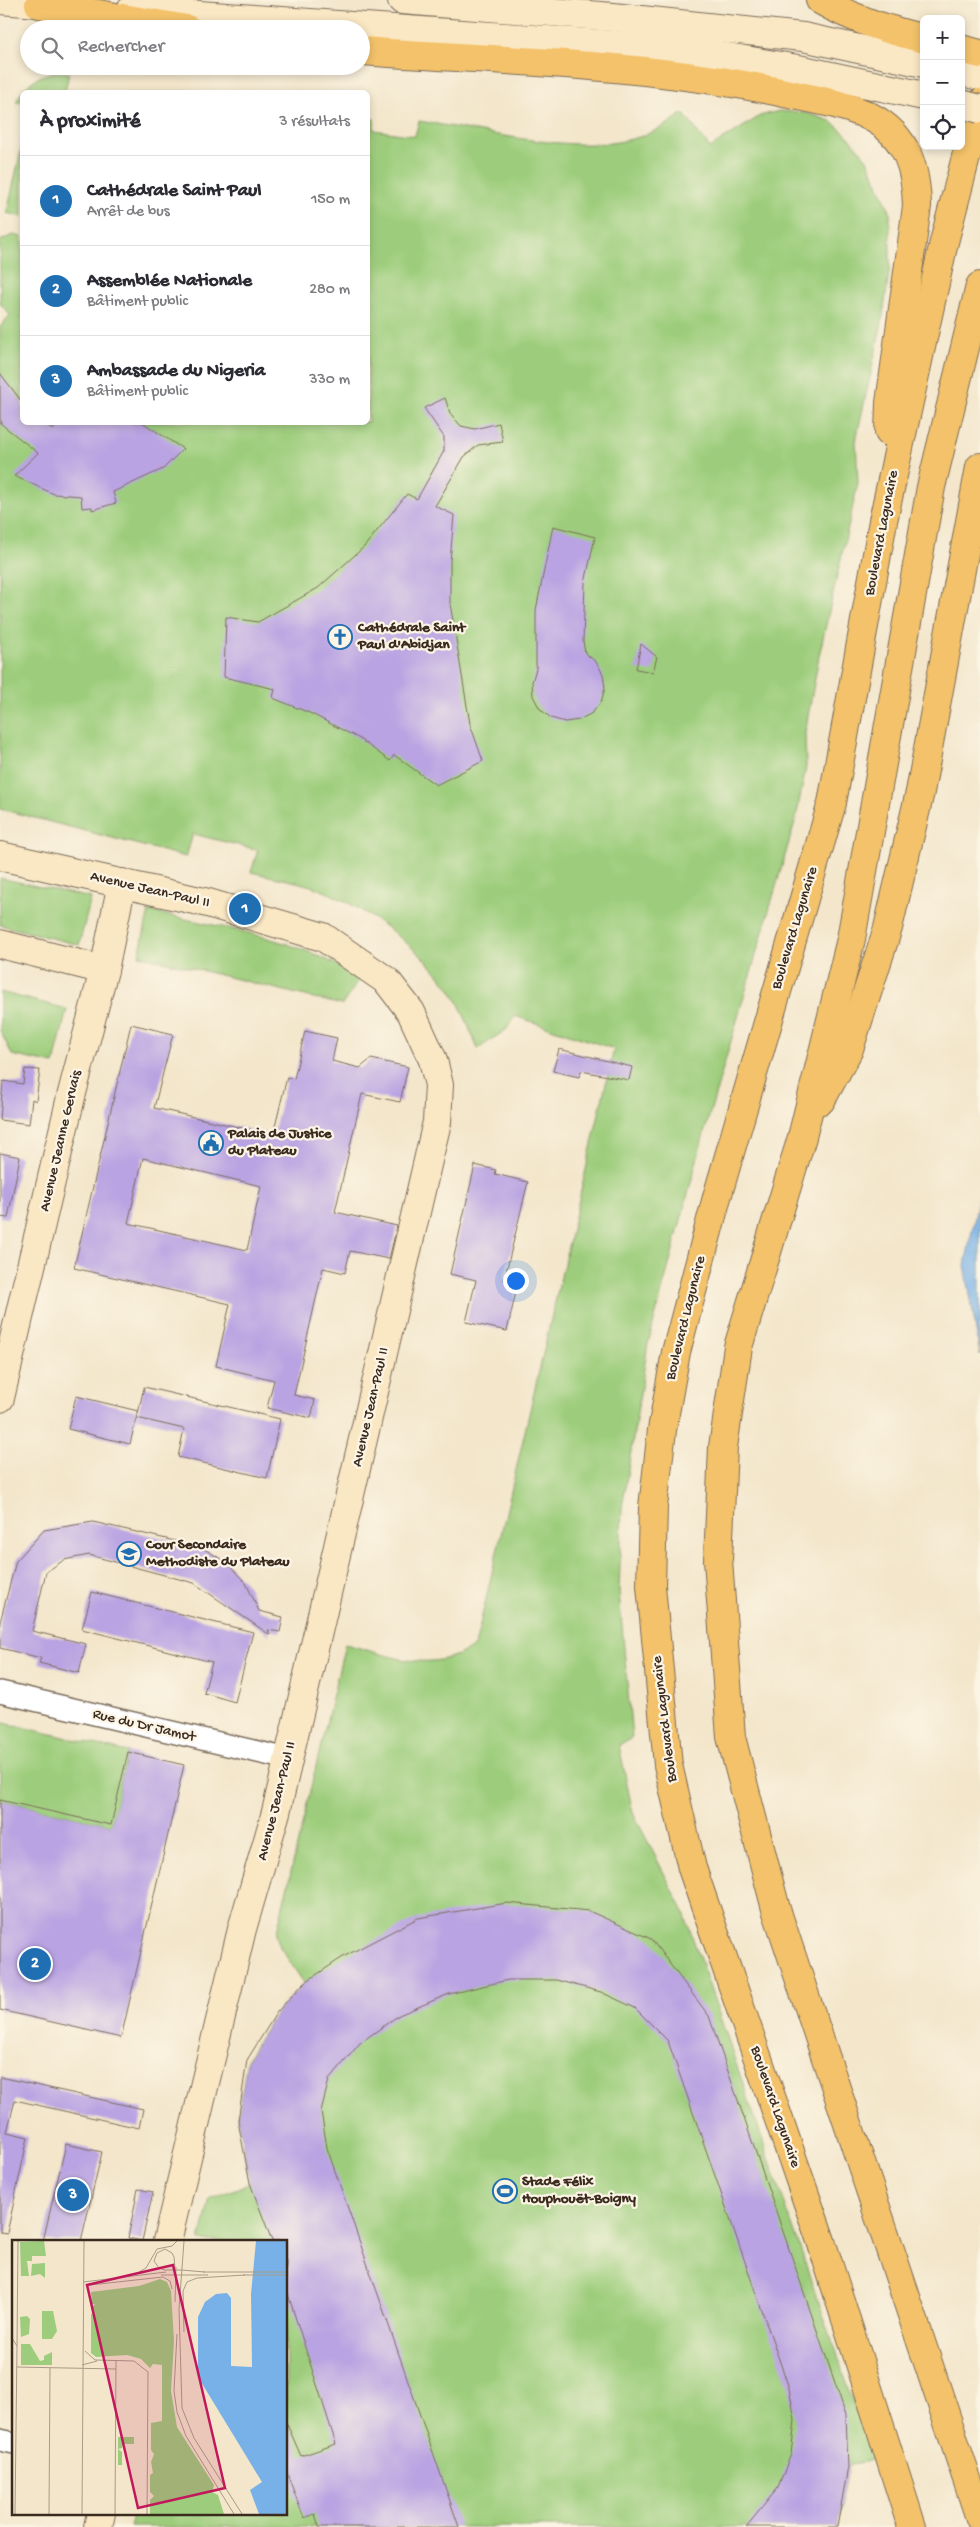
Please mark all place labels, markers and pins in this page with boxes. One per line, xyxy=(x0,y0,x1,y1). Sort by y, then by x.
place label: Cathédrale Saint Paul d'Abidjan xyxy=(357,619,467,654)
church icon: Cathédrale Saint Paul d'Abidjan xyxy=(327,624,353,650)
pin: 1 xyxy=(229,890,261,928)
place label: Palais de Justice du Plateau xyxy=(227,1125,333,1160)
public building icon: Palais de Justice du Plateau xyxy=(198,1130,224,1156)
place label: Cour Secondaire Methodiste du Plateau xyxy=(145,1536,291,1571)
school or university icon: Cour Secondaire Methodiste du Plateau xyxy=(116,1541,142,1567)
pin: 2 xyxy=(19,1945,51,1983)
place label: Stade Félix Houphouët-Boigny xyxy=(522,2173,637,2208)
pin: 3 xyxy=(57,2176,89,2214)
sports icon: Stade Félix Houphouët-Boigny xyxy=(492,2178,518,2204)

